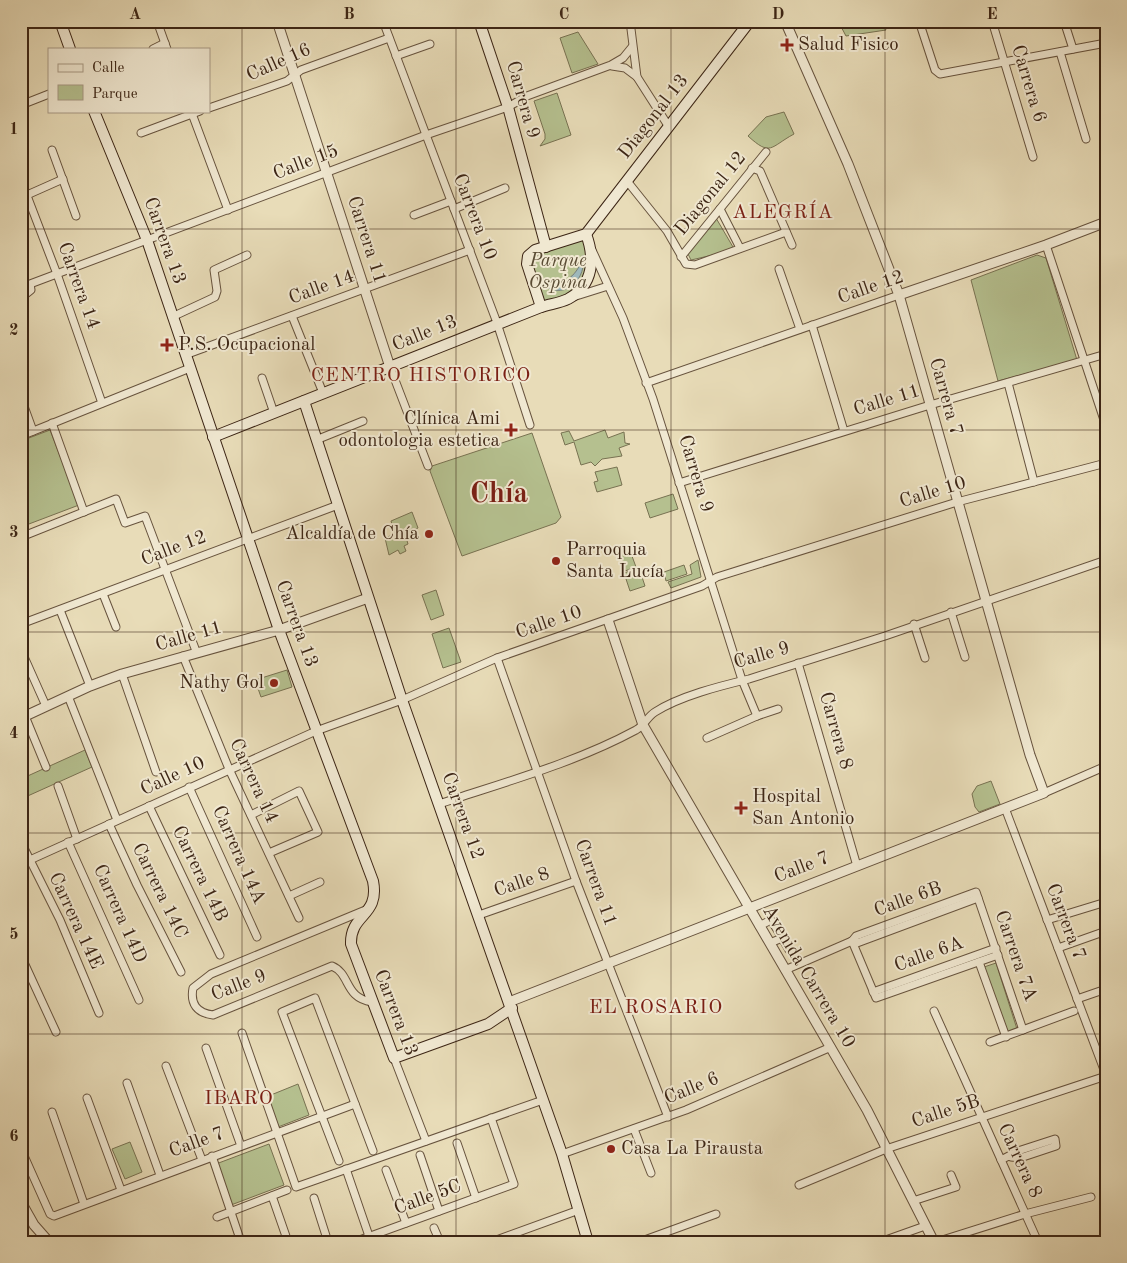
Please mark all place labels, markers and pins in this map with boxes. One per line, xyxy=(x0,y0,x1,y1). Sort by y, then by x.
place label: Salud Fisico xyxy=(798,36,899,55)
marker: Salud Fisico xyxy=(780,38,794,52)
place label: P.S. Ocupacional xyxy=(178,336,315,355)
marker: P.S. Ocupacional xyxy=(160,338,174,352)
place label: Clínica Ami odontologia estetica xyxy=(338,410,501,451)
marker: Clínica Ami odontologia estetica xyxy=(504,423,518,437)
place label: Alcaldía de Chía xyxy=(285,525,420,544)
marker: Alcaldía de Chía xyxy=(423,528,435,540)
place label: Parroquia Santa Lucía xyxy=(566,541,665,582)
marker: Parroquia Santa Lucía xyxy=(550,555,562,567)
place label: Nathy Gol xyxy=(179,674,264,693)
marker: Nathy Gol xyxy=(268,677,280,689)
place label: Hospital San Antonio xyxy=(752,788,854,829)
marker: Hospital San Antonio xyxy=(734,801,748,815)
place label: Casa La Pirausta xyxy=(621,1140,764,1159)
marker: Casa La Pirausta xyxy=(605,1143,617,1155)

